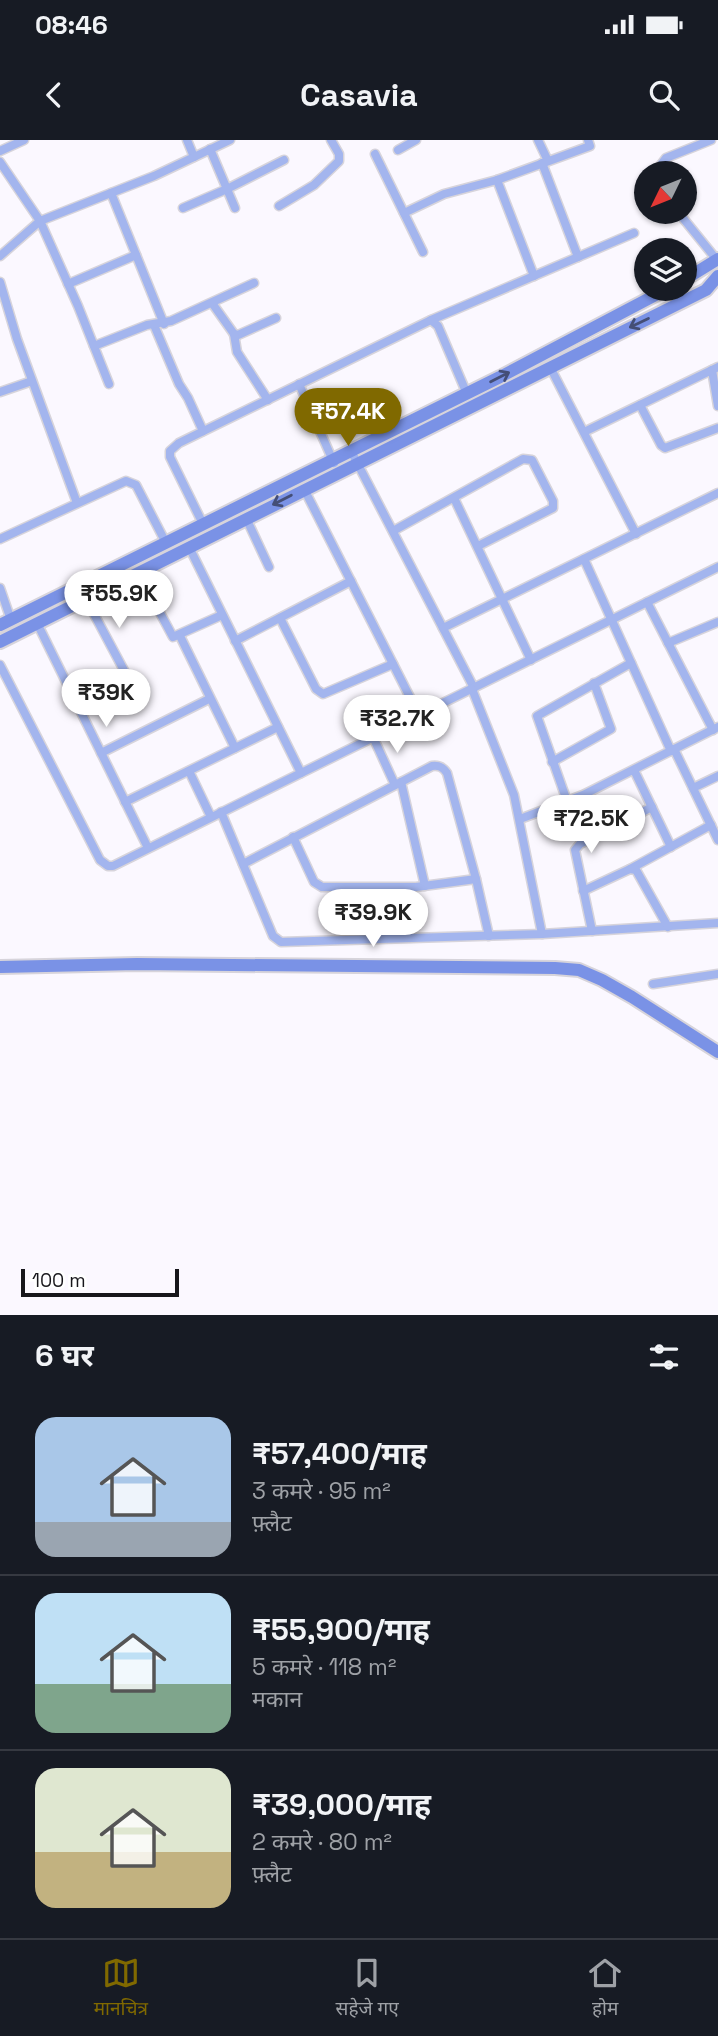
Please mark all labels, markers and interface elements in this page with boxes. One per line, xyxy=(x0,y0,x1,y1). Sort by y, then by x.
text: 08:46 xyxy=(35,8,108,42)
text: Casavia xyxy=(300,75,418,115)
icon: back xyxy=(35,76,73,114)
icon: search xyxy=(645,76,683,114)
north arrow xyxy=(634,161,696,224)
map controls xyxy=(634,161,697,301)
button: layers xyxy=(634,238,697,301)
one-way arrow xyxy=(629,316,650,330)
one-way arrow xyxy=(489,370,510,383)
pin: ₹57.4K xyxy=(291,388,405,448)
text: ₹57.4K xyxy=(311,396,385,426)
one-way arrow xyxy=(272,494,293,508)
pin: ₹55.9K xyxy=(62,570,176,630)
text: ₹55.9K xyxy=(80,578,158,608)
pin: ₹39K xyxy=(65,670,147,729)
text: ₹39K xyxy=(78,677,134,707)
pin: ₹32.7K xyxy=(340,696,454,755)
text: ₹32.7K xyxy=(359,703,435,733)
pin: ₹72.5K xyxy=(534,796,648,855)
text: ₹72.5K xyxy=(553,803,629,833)
pin: ₹39.9K xyxy=(316,890,430,949)
text: ₹39.9K xyxy=(334,897,412,927)
scale bar xyxy=(21,1266,178,1298)
text: 100 m xyxy=(32,1268,86,1293)
text: 6 घर xyxy=(35,1336,94,1375)
icon: filters xyxy=(645,1338,683,1376)
text: ₹57,400/माह xyxy=(252,1434,427,1473)
icon: home xyxy=(91,1445,175,1529)
text: 3 कमरे · 95 m² xyxy=(252,1476,391,1506)
text: फ़्लैट xyxy=(252,1508,292,1538)
text: ₹55,900/माह xyxy=(252,1610,430,1649)
icon: home xyxy=(91,1621,175,1705)
text: 5 कमरे · 118 m² xyxy=(252,1652,396,1682)
text: मकान xyxy=(252,1684,302,1714)
text: ₹39,000/माह xyxy=(252,1785,431,1824)
icon: home xyxy=(91,1796,175,1880)
text: 2 कमरे · 80 m² xyxy=(252,1827,392,1857)
text: फ़्लैट xyxy=(252,1859,292,1889)
tab: मानचित्र xyxy=(94,1954,148,2023)
tab: सहेजे गए xyxy=(336,1954,399,2023)
tab: होम xyxy=(586,1954,624,2023)

